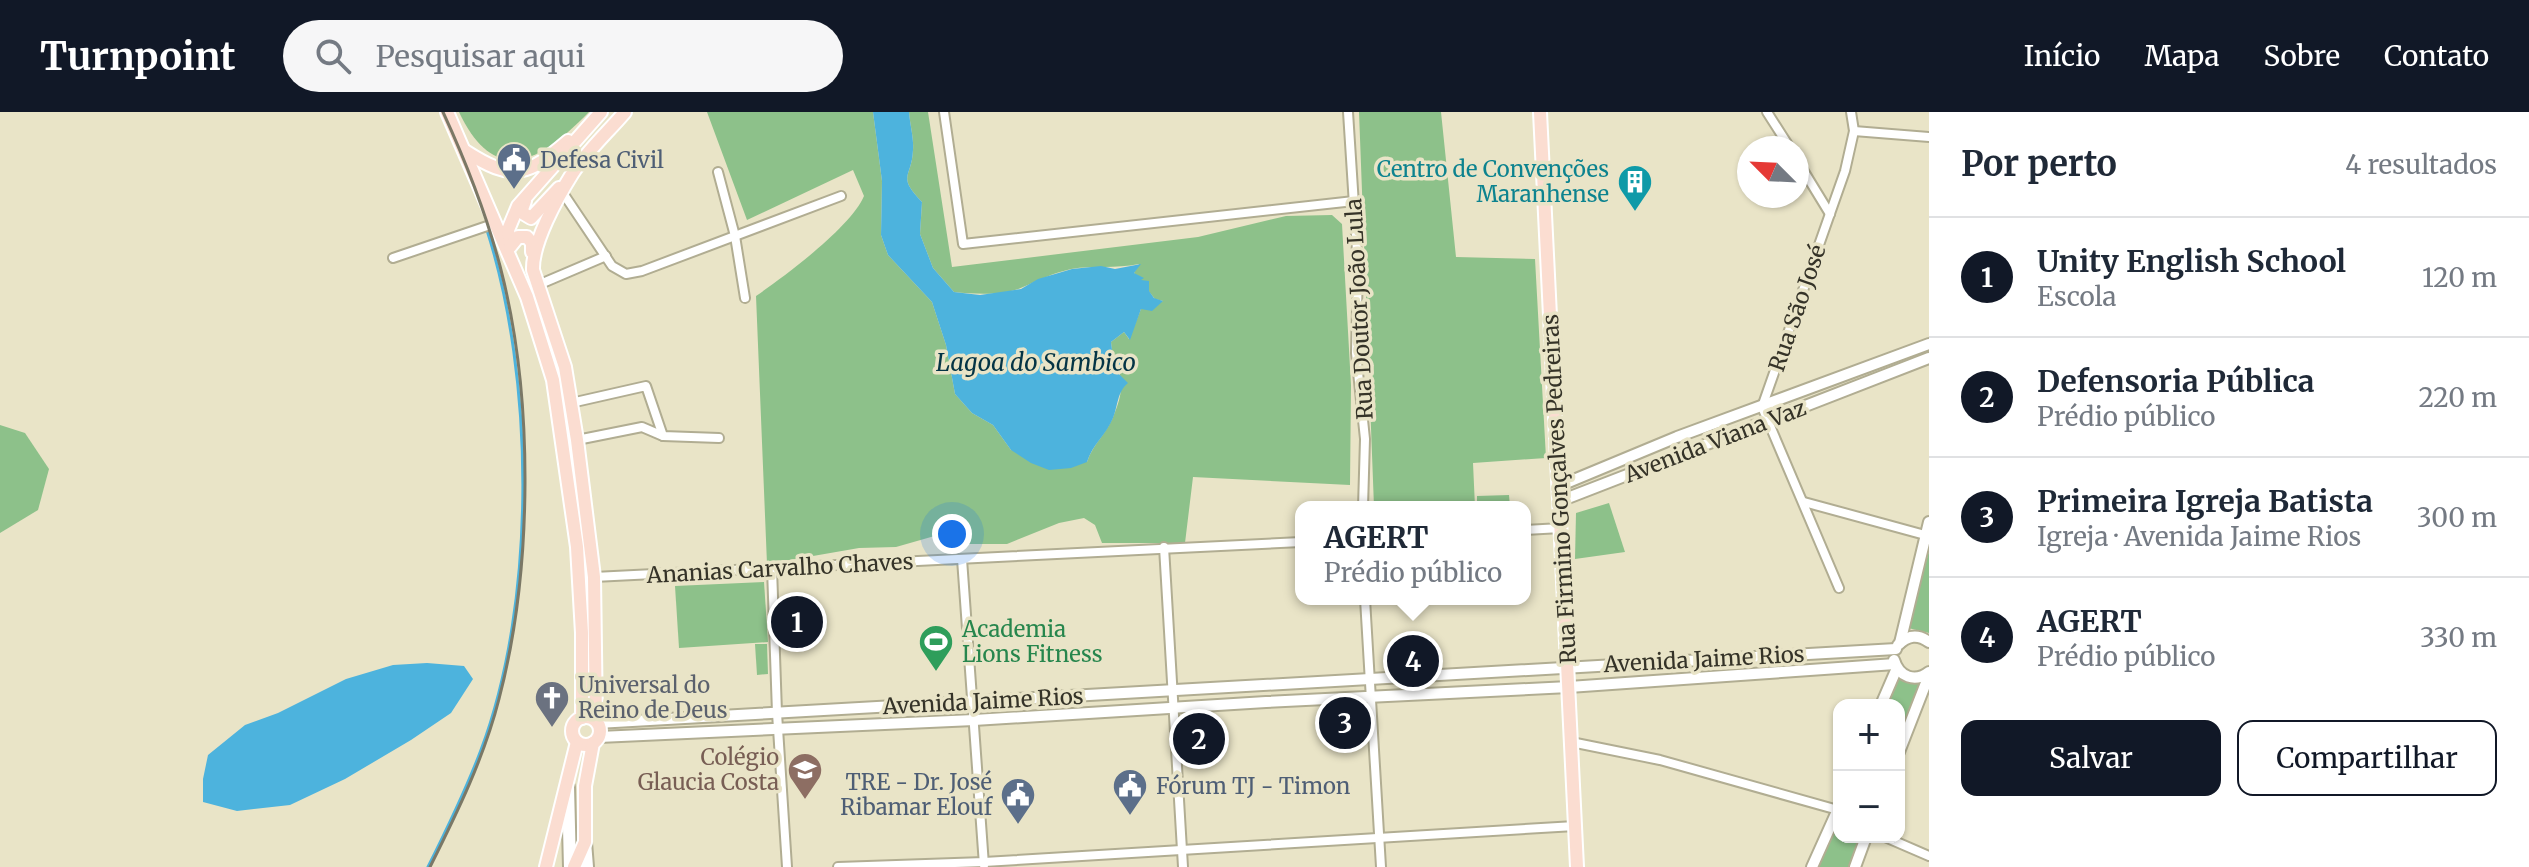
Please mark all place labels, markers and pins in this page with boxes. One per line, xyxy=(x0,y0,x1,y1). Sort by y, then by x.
public building icon: Defesa Civil xyxy=(495,141,533,191)
place label: Defesa Civil xyxy=(540,146,664,174)
place label: Centro de Convenções Maranhense xyxy=(1377,155,1609,208)
building icon: Centro de Convenções Maranhense xyxy=(1616,163,1654,213)
pin: 1 xyxy=(771,592,823,652)
place label: Academia Lions Fitness xyxy=(961,615,1102,668)
sports icon: Academia Lions Fitness xyxy=(917,623,955,673)
pin: 4 xyxy=(1387,631,1439,691)
place label: Universal do Reino de Deus xyxy=(578,671,728,724)
church icon: Universal do Reino de Deus xyxy=(533,679,571,729)
pin: 3 xyxy=(1319,693,1371,753)
pin: 2 xyxy=(1173,709,1225,769)
place label: Colégio Glaucia Costa xyxy=(638,743,779,796)
school or university icon: Colégio Glaucia Costa xyxy=(786,751,824,801)
public building icon: Fórum TJ - Timon xyxy=(1111,767,1149,817)
place label: TRE - Dr. José Ribamar Elouf xyxy=(840,768,994,821)
place label: Fórum TJ - Timon xyxy=(1156,772,1351,800)
public building icon: TRE - Dr. José Ribamar Elouf xyxy=(999,776,1037,826)

